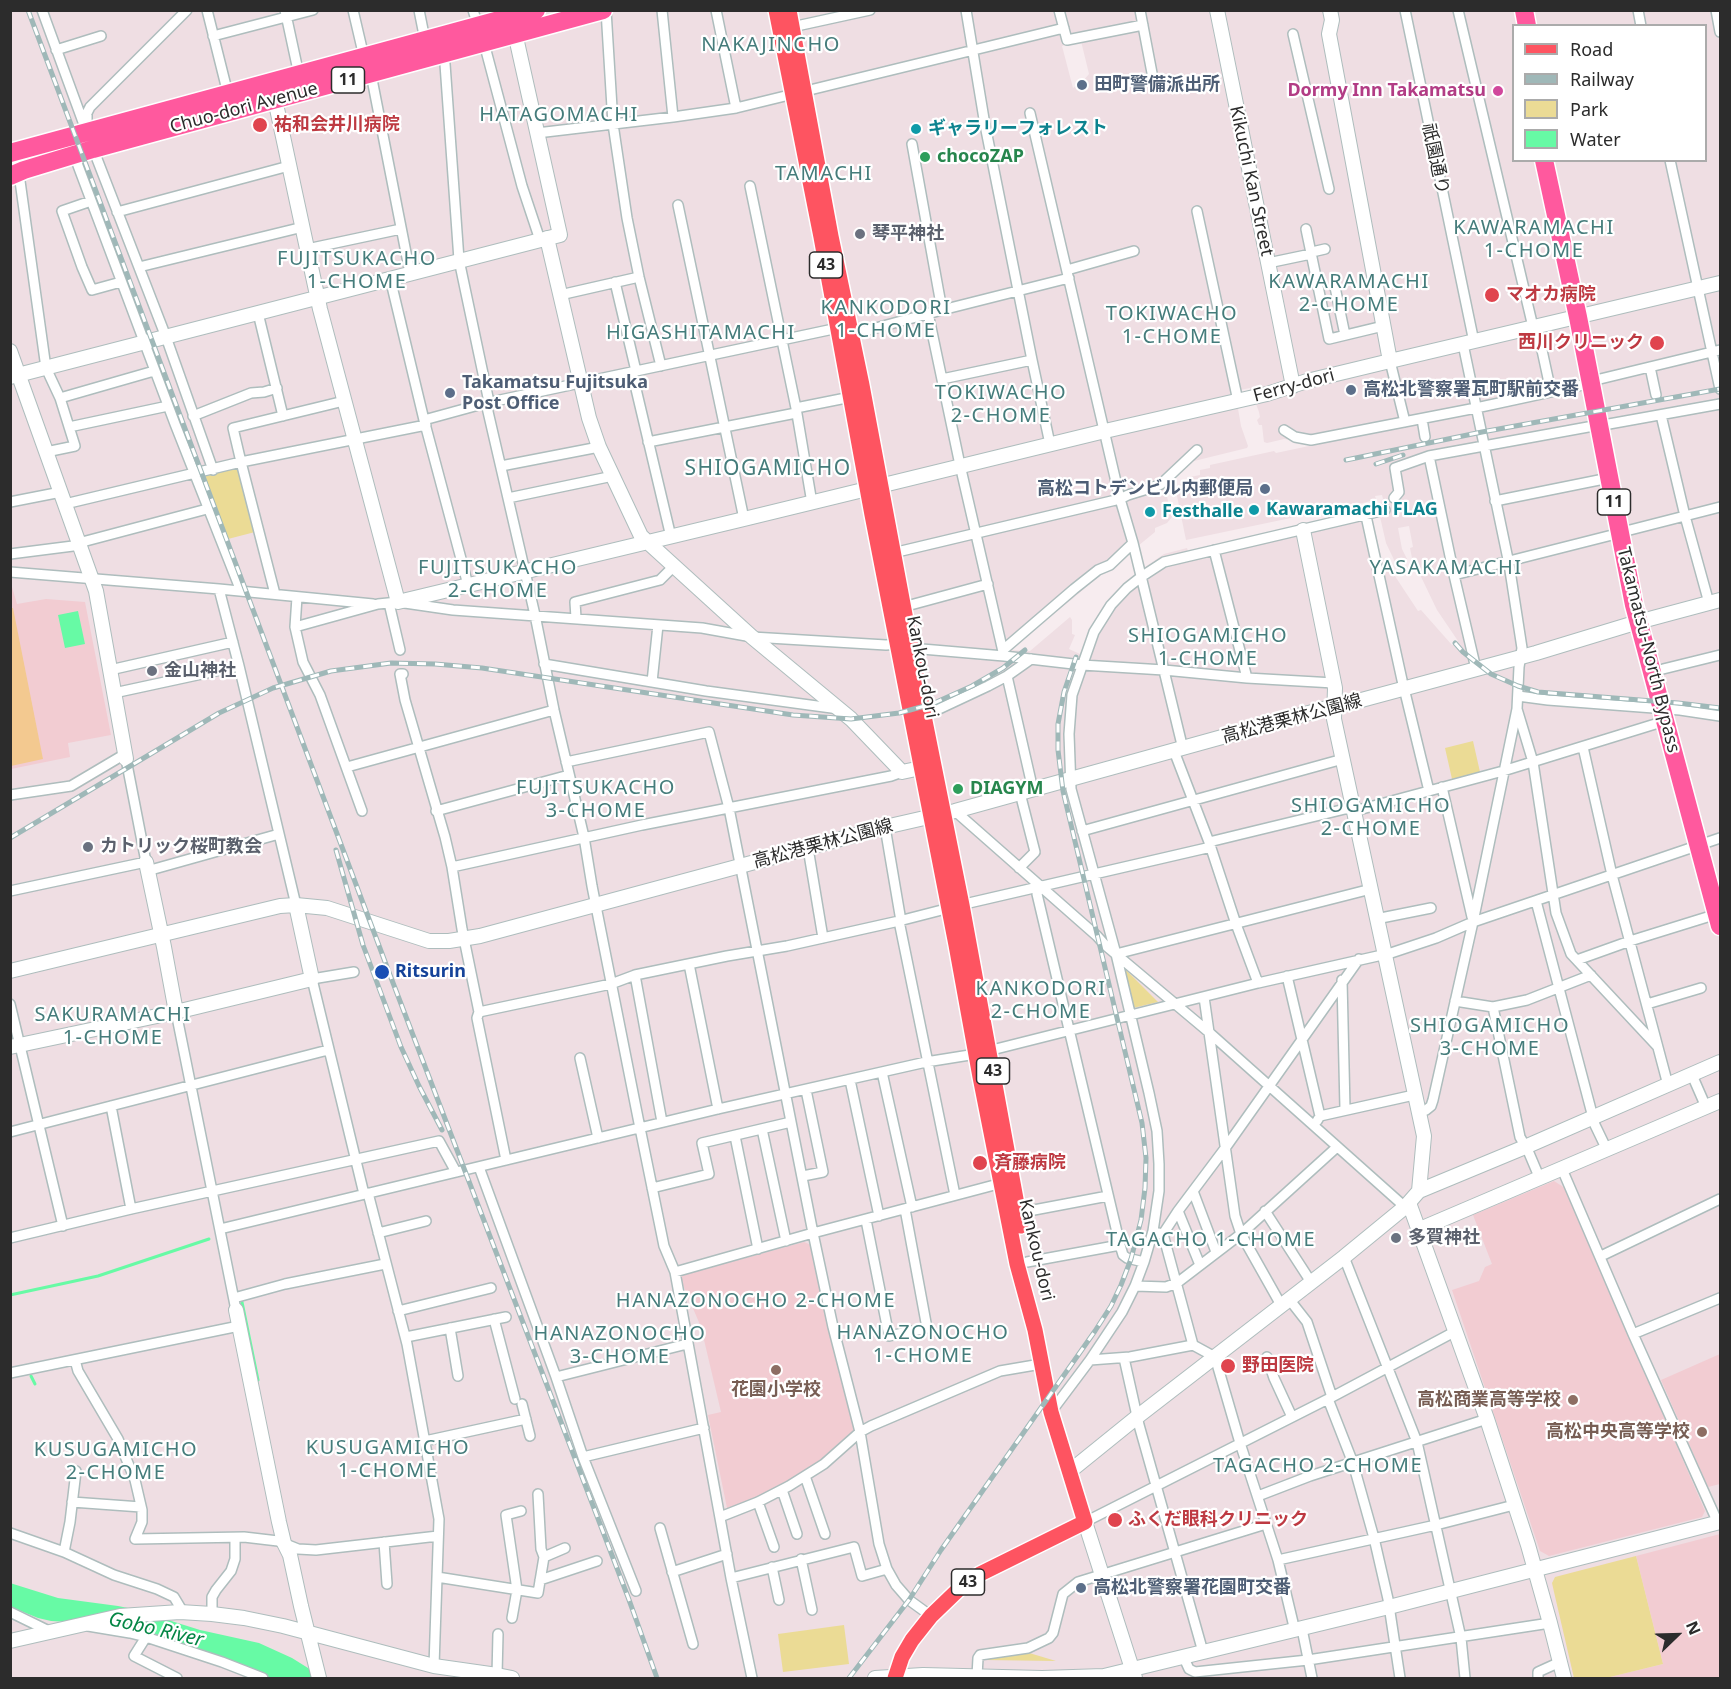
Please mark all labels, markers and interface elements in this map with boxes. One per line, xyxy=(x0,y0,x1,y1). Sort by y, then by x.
legend xyxy=(1512,24,1707,162)
district label: NAKAJINCHO xyxy=(701,33,841,57)
text: Road xyxy=(1570,37,1613,61)
road number: 11 xyxy=(332,67,364,93)
text: Railway xyxy=(1570,67,1634,91)
place label: 田町警備派出所 xyxy=(1094,74,1220,96)
street label: Chuo-dori Avenue xyxy=(168,78,320,138)
marker: 田町警備派出所 xyxy=(1075,78,1089,92)
place label: Dormy Inn Takamatsu xyxy=(1287,80,1486,102)
marker: Dormy Inn Takamatsu xyxy=(1491,84,1505,98)
text: Park xyxy=(1570,97,1608,121)
district label: HATAGOMACHI xyxy=(479,103,639,127)
street label: Kikuchi Kan Street xyxy=(1225,104,1277,258)
place label: 祐和会井川病院 xyxy=(274,114,400,136)
marker: 祐和会井川病院 xyxy=(251,116,269,134)
place label: ギャラリーフォレスト xyxy=(928,118,1108,140)
marker: ギャラリーフォレスト xyxy=(909,122,923,136)
street label: 祇園通り xyxy=(1417,122,1453,196)
text: Water xyxy=(1570,127,1621,151)
place label: chocoZAP xyxy=(937,146,1024,168)
marker: chocoZAP xyxy=(918,150,932,164)
district label: TAMACHI xyxy=(775,162,873,186)
district label: KAWARAMACHI 1-CHOME xyxy=(1453,216,1615,263)
place label: 琴平神社 xyxy=(872,223,944,245)
marker: 琴平神社 xyxy=(853,227,867,241)
district label: FUJITSUKACHO 1-CHOME xyxy=(277,247,437,294)
road number: 43 xyxy=(810,252,842,278)
district label: KAWARAMACHI 2-CHOME xyxy=(1268,270,1430,317)
place label: マオカ病院 xyxy=(1506,284,1596,306)
marker: マオカ病院 xyxy=(1483,286,1501,304)
district label: KANKODORI 1-CHOME xyxy=(821,296,951,343)
district label: TOKIWACHO 1-CHOME xyxy=(1106,302,1238,349)
district label: HIGASHITAMACHI xyxy=(606,321,796,345)
place label: 西川クリニック xyxy=(1518,332,1644,354)
marker: 西川クリニック xyxy=(1648,334,1666,352)
street label: Ferry-dori xyxy=(1251,365,1337,407)
place label: Takamatsu Fujitsuka Post Office xyxy=(462,372,648,415)
place label: 高松北警察署瓦町駅前交番 xyxy=(1363,379,1579,401)
district label: TOKIWACHO 2-CHOME xyxy=(935,381,1067,428)
marker: 高松北警察署瓦町駅前交番 xyxy=(1344,383,1358,397)
marker: Takamatsu Fujitsuka Post Office xyxy=(443,386,457,400)
district label: SHIOGAMICHO xyxy=(684,456,852,482)
place label: 高松コトデンビル内郵便局 xyxy=(1037,478,1253,500)
marker: 高松コトデンビル内郵便局 xyxy=(1258,482,1272,496)
road number: 11 xyxy=(1598,489,1630,515)
place label: Kawaramachi FLAG xyxy=(1266,499,1438,521)
place label: Festhalle xyxy=(1162,501,1243,523)
marker: Kawaramachi FLAG xyxy=(1247,503,1261,517)
marker: Festhalle xyxy=(1143,505,1157,519)
street label: Takamatsu-North Bypass xyxy=(1612,545,1684,755)
district label: FUJITSUKACHO 2-CHOME xyxy=(418,556,578,603)
district label: YASAKAMACHI xyxy=(1369,556,1523,580)
street label: Kankou-dori xyxy=(901,614,943,720)
district label: SHIOGAMICHO 1-CHOME xyxy=(1128,624,1288,671)
place label: 金山神社 xyxy=(164,660,236,682)
marker: 金山神社 xyxy=(145,664,159,678)
street label: 高松港栗林公園線 xyxy=(1220,690,1364,748)
district label: FUJITSUKACHO 3-CHOME xyxy=(516,776,676,823)
place label: DIAGYM xyxy=(970,778,1044,800)
marker: DIAGYM xyxy=(951,782,965,796)
district label: SHIOGAMICHO 2-CHOME xyxy=(1291,794,1451,841)
street label: 高松港栗林公園線 xyxy=(751,815,895,873)
place label: カトリック桜町教会 xyxy=(100,836,262,858)
marker: カトリック桜町教会 xyxy=(81,840,95,854)
place label: Ritsurin xyxy=(395,961,466,983)
marker: Ritsurin xyxy=(373,963,391,981)
district label: KANKODORI 2-CHOME xyxy=(976,977,1106,1024)
district label: SAKURAMACHI 1-CHOME xyxy=(34,1003,192,1050)
district label: SHIOGAMICHO 3-CHOME xyxy=(1410,1014,1570,1061)
road number: 43 xyxy=(976,1058,1010,1084)
place label: 斉藤病院 xyxy=(994,1152,1066,1174)
marker: 斉藤病院 xyxy=(971,1154,989,1172)
street label: Kankou-dori xyxy=(1014,1197,1058,1303)
place label: 多賀神社 xyxy=(1408,1227,1480,1249)
district label: TAGACHO 1-CHOME xyxy=(1106,1228,1316,1252)
marker: 多賀神社 xyxy=(1389,1231,1403,1245)
district label: HANAZONOCHO 2-CHOME xyxy=(616,1289,896,1313)
district label: HANAZONOCHO 1-CHOME xyxy=(837,1321,1009,1368)
district label: HANAZONOCHO 3-CHOME xyxy=(534,1322,706,1369)
place label: 野田医院 xyxy=(1242,1355,1314,1377)
marker: 野田医院 xyxy=(1219,1357,1237,1375)
marker: 花園小学校 xyxy=(769,1363,783,1377)
place label: 花園小学校 xyxy=(731,1379,821,1401)
place label: 高松商業高等学校 xyxy=(1417,1389,1561,1411)
marker: 高松商業高等学校 xyxy=(1566,1393,1580,1407)
place label: 高松中央高等学校 xyxy=(1546,1421,1690,1443)
marker: 高松中央高等学校 xyxy=(1695,1425,1709,1439)
district label: KUSUGAMICHO 1-CHOME xyxy=(306,1436,470,1483)
district label: KUSUGAMICHO 2-CHOME xyxy=(34,1438,198,1485)
district label: TAGACHO 2-CHOME xyxy=(1213,1454,1423,1478)
place label: ふくだ眼科クリニック xyxy=(1128,1509,1308,1531)
marker: ふくだ眼科クリニック xyxy=(1106,1511,1124,1529)
road number: 43 xyxy=(952,1569,984,1595)
place label: 高松北警察署花園町交番 xyxy=(1093,1577,1291,1599)
marker: 高松北警察署花園町交番 xyxy=(1074,1581,1088,1595)
north arrow xyxy=(1647,1605,1707,1665)
water label: Gobo River xyxy=(106,1607,206,1653)
text: N xyxy=(1681,1618,1706,1638)

